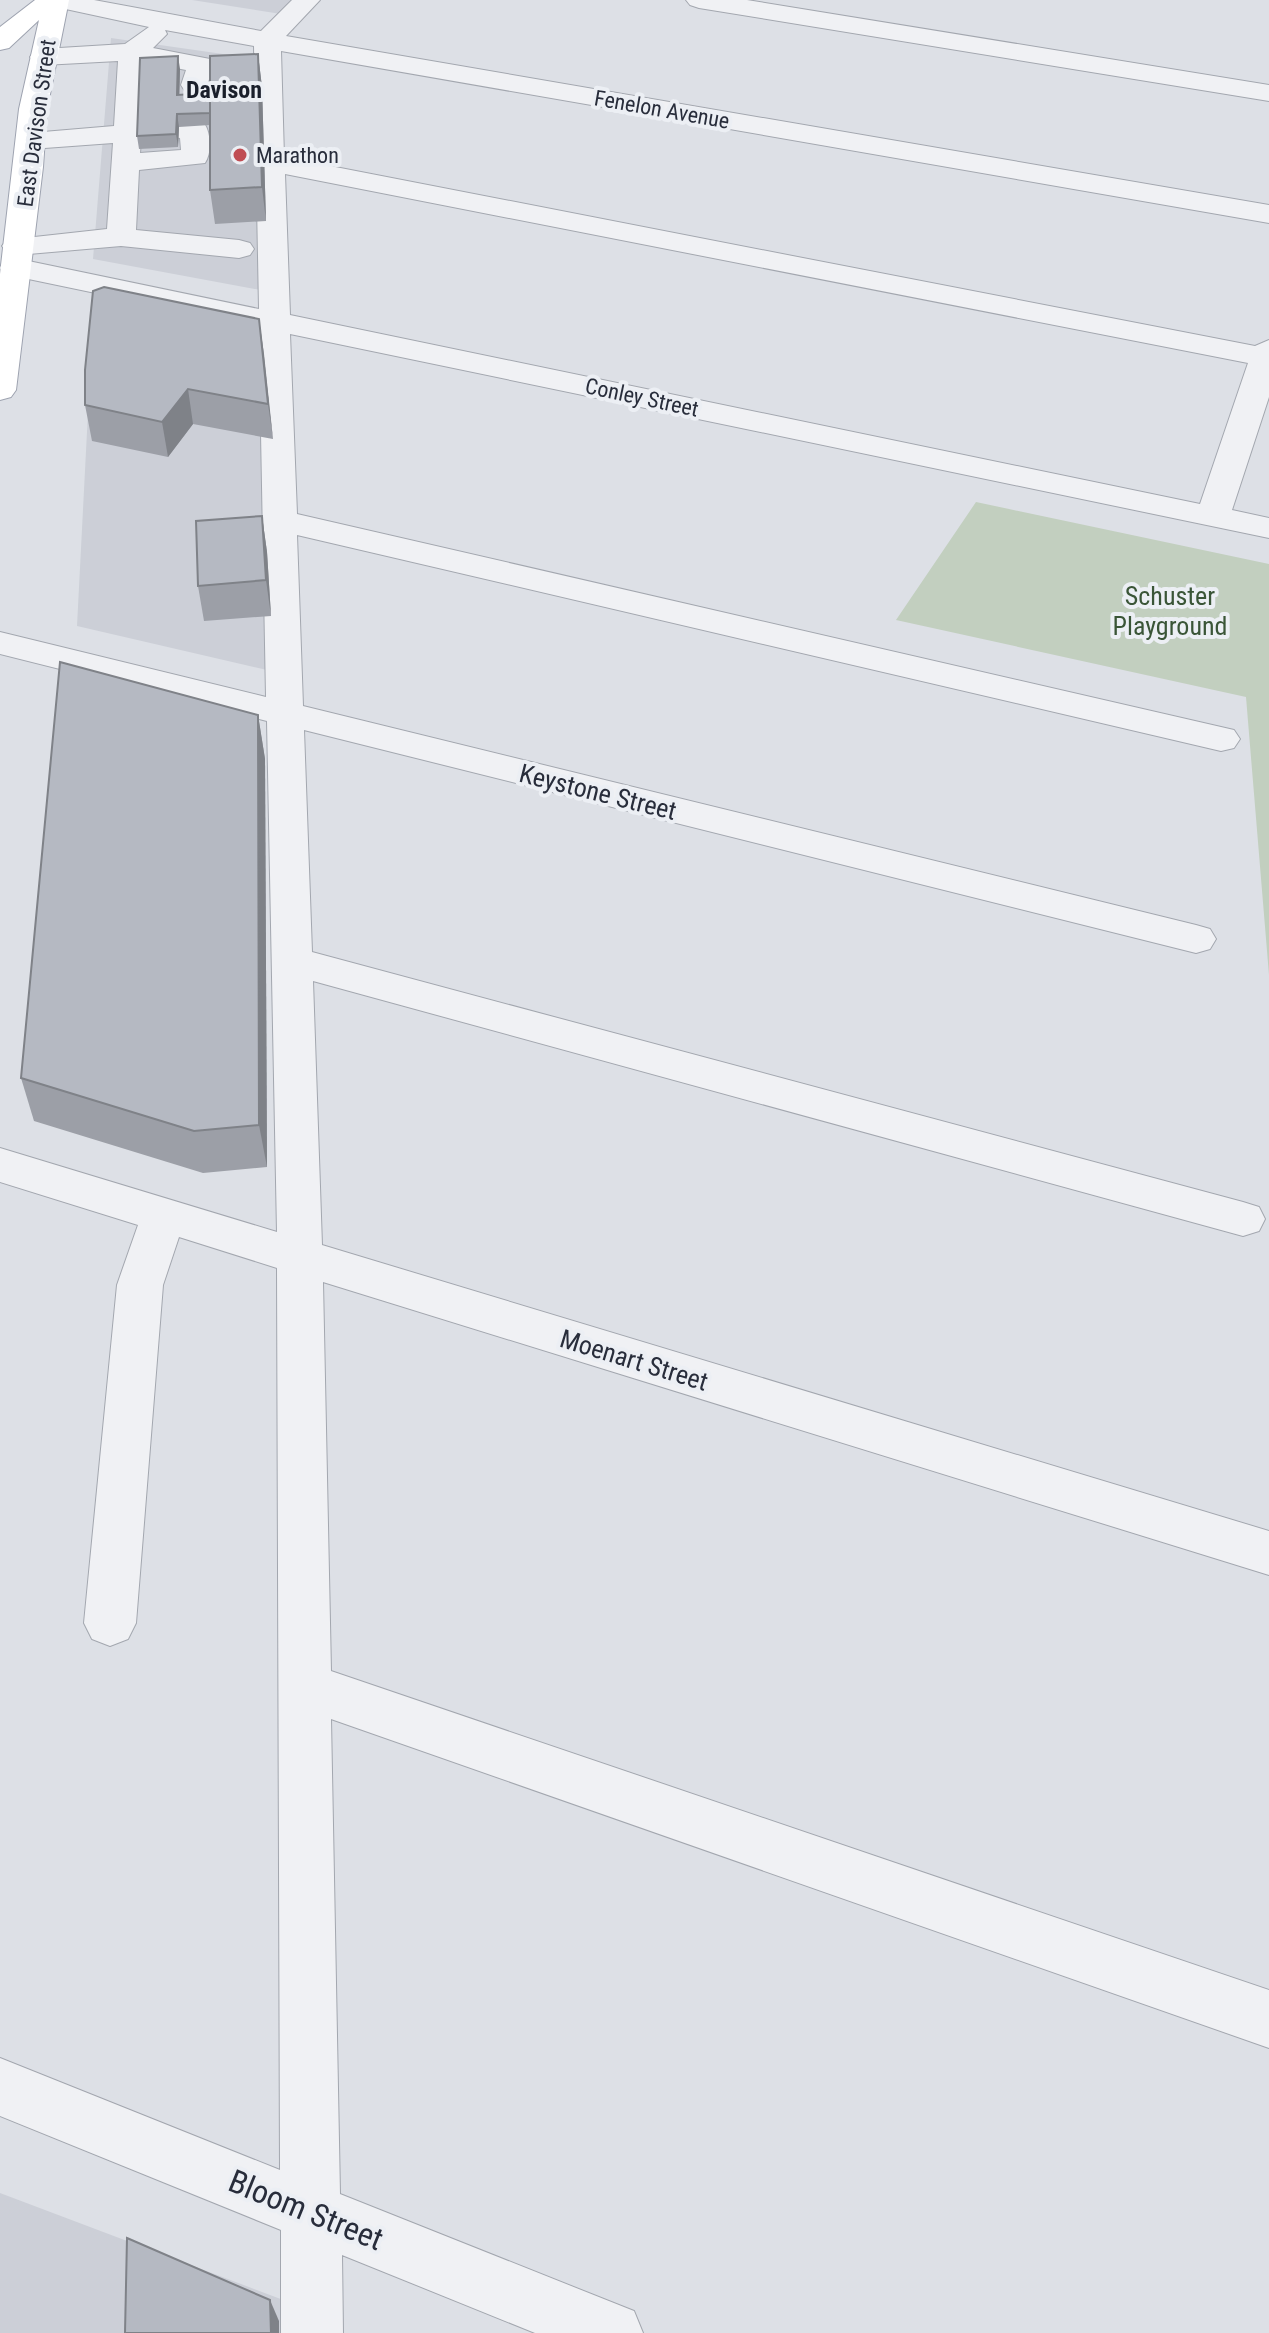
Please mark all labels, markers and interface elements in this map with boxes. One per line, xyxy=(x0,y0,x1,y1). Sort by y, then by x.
street label: East Davison Street xyxy=(12,38,61,208)
district label: Davison xyxy=(186,76,262,104)
street label: Fenelon Avenue xyxy=(592,85,731,134)
place label: Marathon xyxy=(256,143,339,168)
marker: Marathon xyxy=(231,146,249,164)
street label: Conley Street xyxy=(583,373,701,422)
park label: Schuster Playground xyxy=(1113,581,1227,641)
street label: Keystone Street xyxy=(516,758,680,826)
street label: Moenart Street xyxy=(556,1323,712,1397)
street label: Bloom Street xyxy=(223,2162,389,2258)

